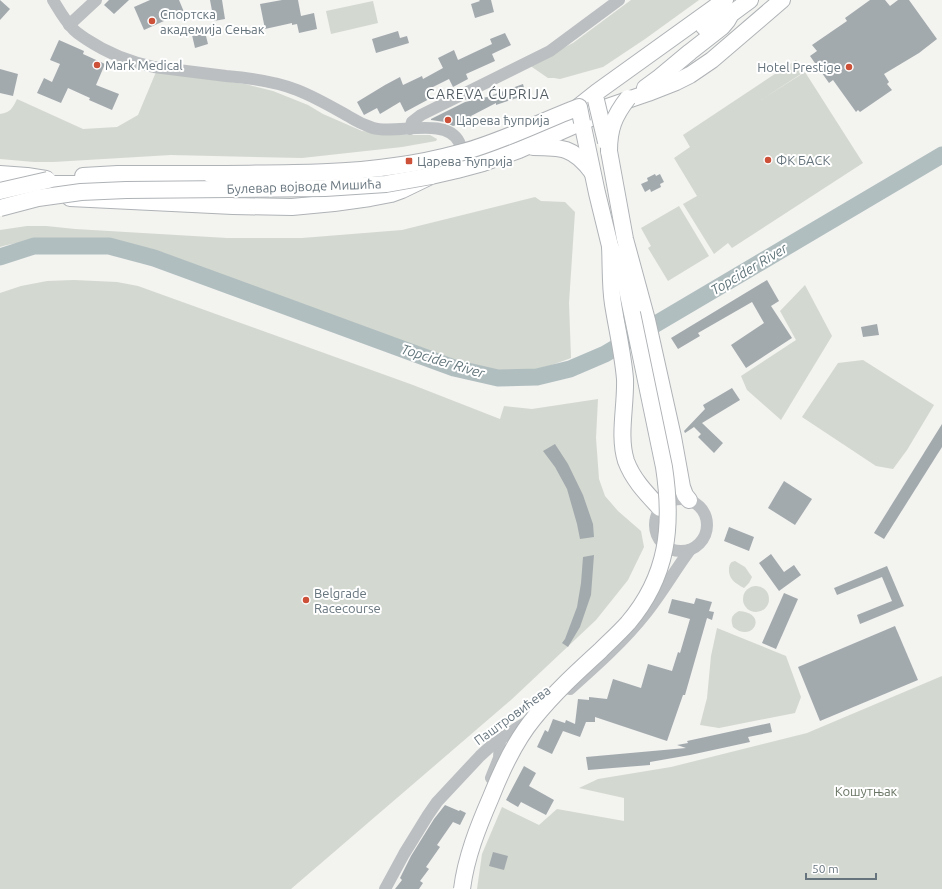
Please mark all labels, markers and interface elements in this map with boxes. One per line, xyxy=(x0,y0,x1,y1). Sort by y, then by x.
place label: Спортска академија Сењак xyxy=(160,7,265,36)
marker: Спортска академија Сењак xyxy=(147,16,157,26)
place label: Mark Medical xyxy=(105,58,183,72)
marker: Mark Medical xyxy=(92,60,102,70)
place label: Hotel Prestige xyxy=(757,60,841,74)
marker: Hotel Prestige xyxy=(844,62,854,72)
district label: CAREVA ĆUPRIJA xyxy=(426,85,550,102)
place label: Царева ћуприја xyxy=(456,113,550,127)
marker: Царева ћуприја xyxy=(443,115,453,125)
place label: ФК БАСК xyxy=(776,153,830,167)
place label: Царева Ћуприја xyxy=(417,154,513,168)
marker: ФК БАСК xyxy=(763,155,773,165)
marker: Царева Ћуприја xyxy=(404,156,414,166)
street label: Булевар војводе Мишића xyxy=(226,176,382,196)
water label: Topcider River xyxy=(708,240,791,298)
water label: Topcider River xyxy=(399,341,487,381)
place label: Belgrade Racecourse xyxy=(314,586,381,615)
marker: Belgrade Racecourse xyxy=(301,595,311,605)
street label: Паштровићева xyxy=(471,683,553,747)
park label: Кошутњак xyxy=(835,784,898,798)
scale bar xyxy=(806,855,876,881)
text: 50 m xyxy=(812,862,839,875)

